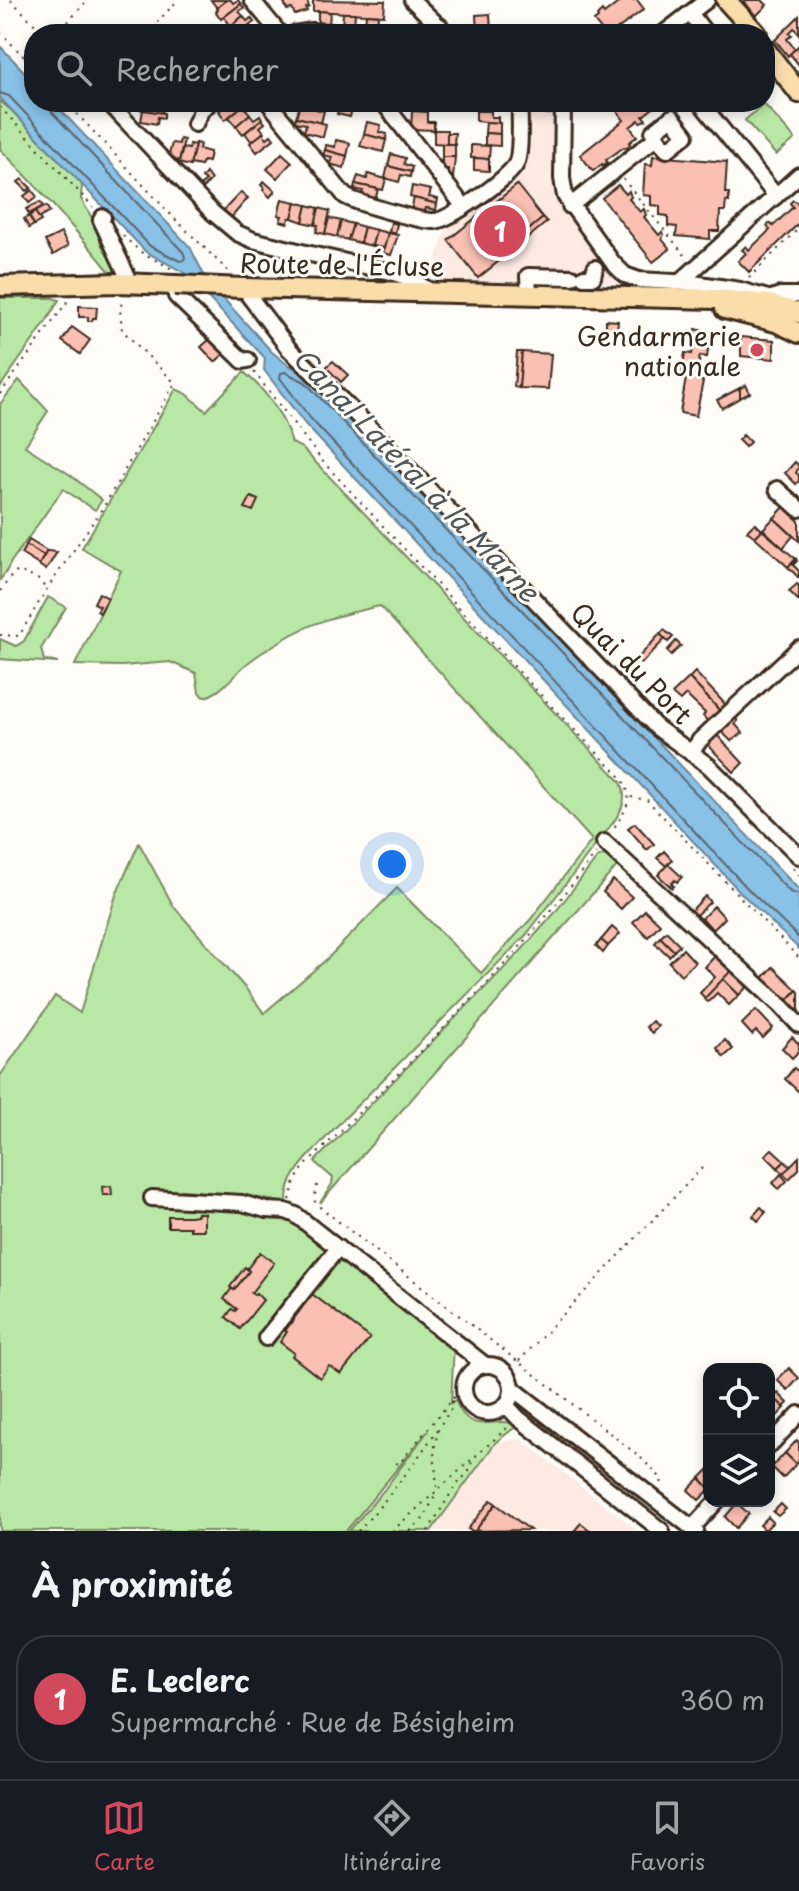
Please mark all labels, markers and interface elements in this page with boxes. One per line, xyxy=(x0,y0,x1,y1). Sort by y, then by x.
search box xyxy=(24,24,775,112)
icon: search xyxy=(52,46,96,90)
text: Rechercher xyxy=(116,46,279,91)
pin: 1 xyxy=(474,201,526,261)
street label: Route de l'Écluse xyxy=(239,243,445,285)
place label: Gendarmerie nationale xyxy=(577,316,741,385)
water label: Canal Latéral à la Marne xyxy=(283,337,551,612)
marker: Gendarmerie nationale xyxy=(748,341,766,359)
street label: Quai du Port xyxy=(562,593,702,733)
your location xyxy=(372,844,412,884)
map controls xyxy=(703,1363,775,1507)
button: locate xyxy=(703,1363,775,1435)
button: layers xyxy=(703,1435,775,1507)
text: À proximité xyxy=(32,1557,233,1609)
text: E. Leclerc xyxy=(110,1657,250,1702)
text: 1 xyxy=(54,1680,66,1719)
text: 360 m xyxy=(680,1680,765,1719)
text: Supermarché · Rue de Bésigheim xyxy=(110,1702,515,1741)
tab: Carte xyxy=(94,1796,155,1877)
tab: Itinéraire xyxy=(343,1796,442,1877)
tab: Favoris xyxy=(629,1796,705,1877)

